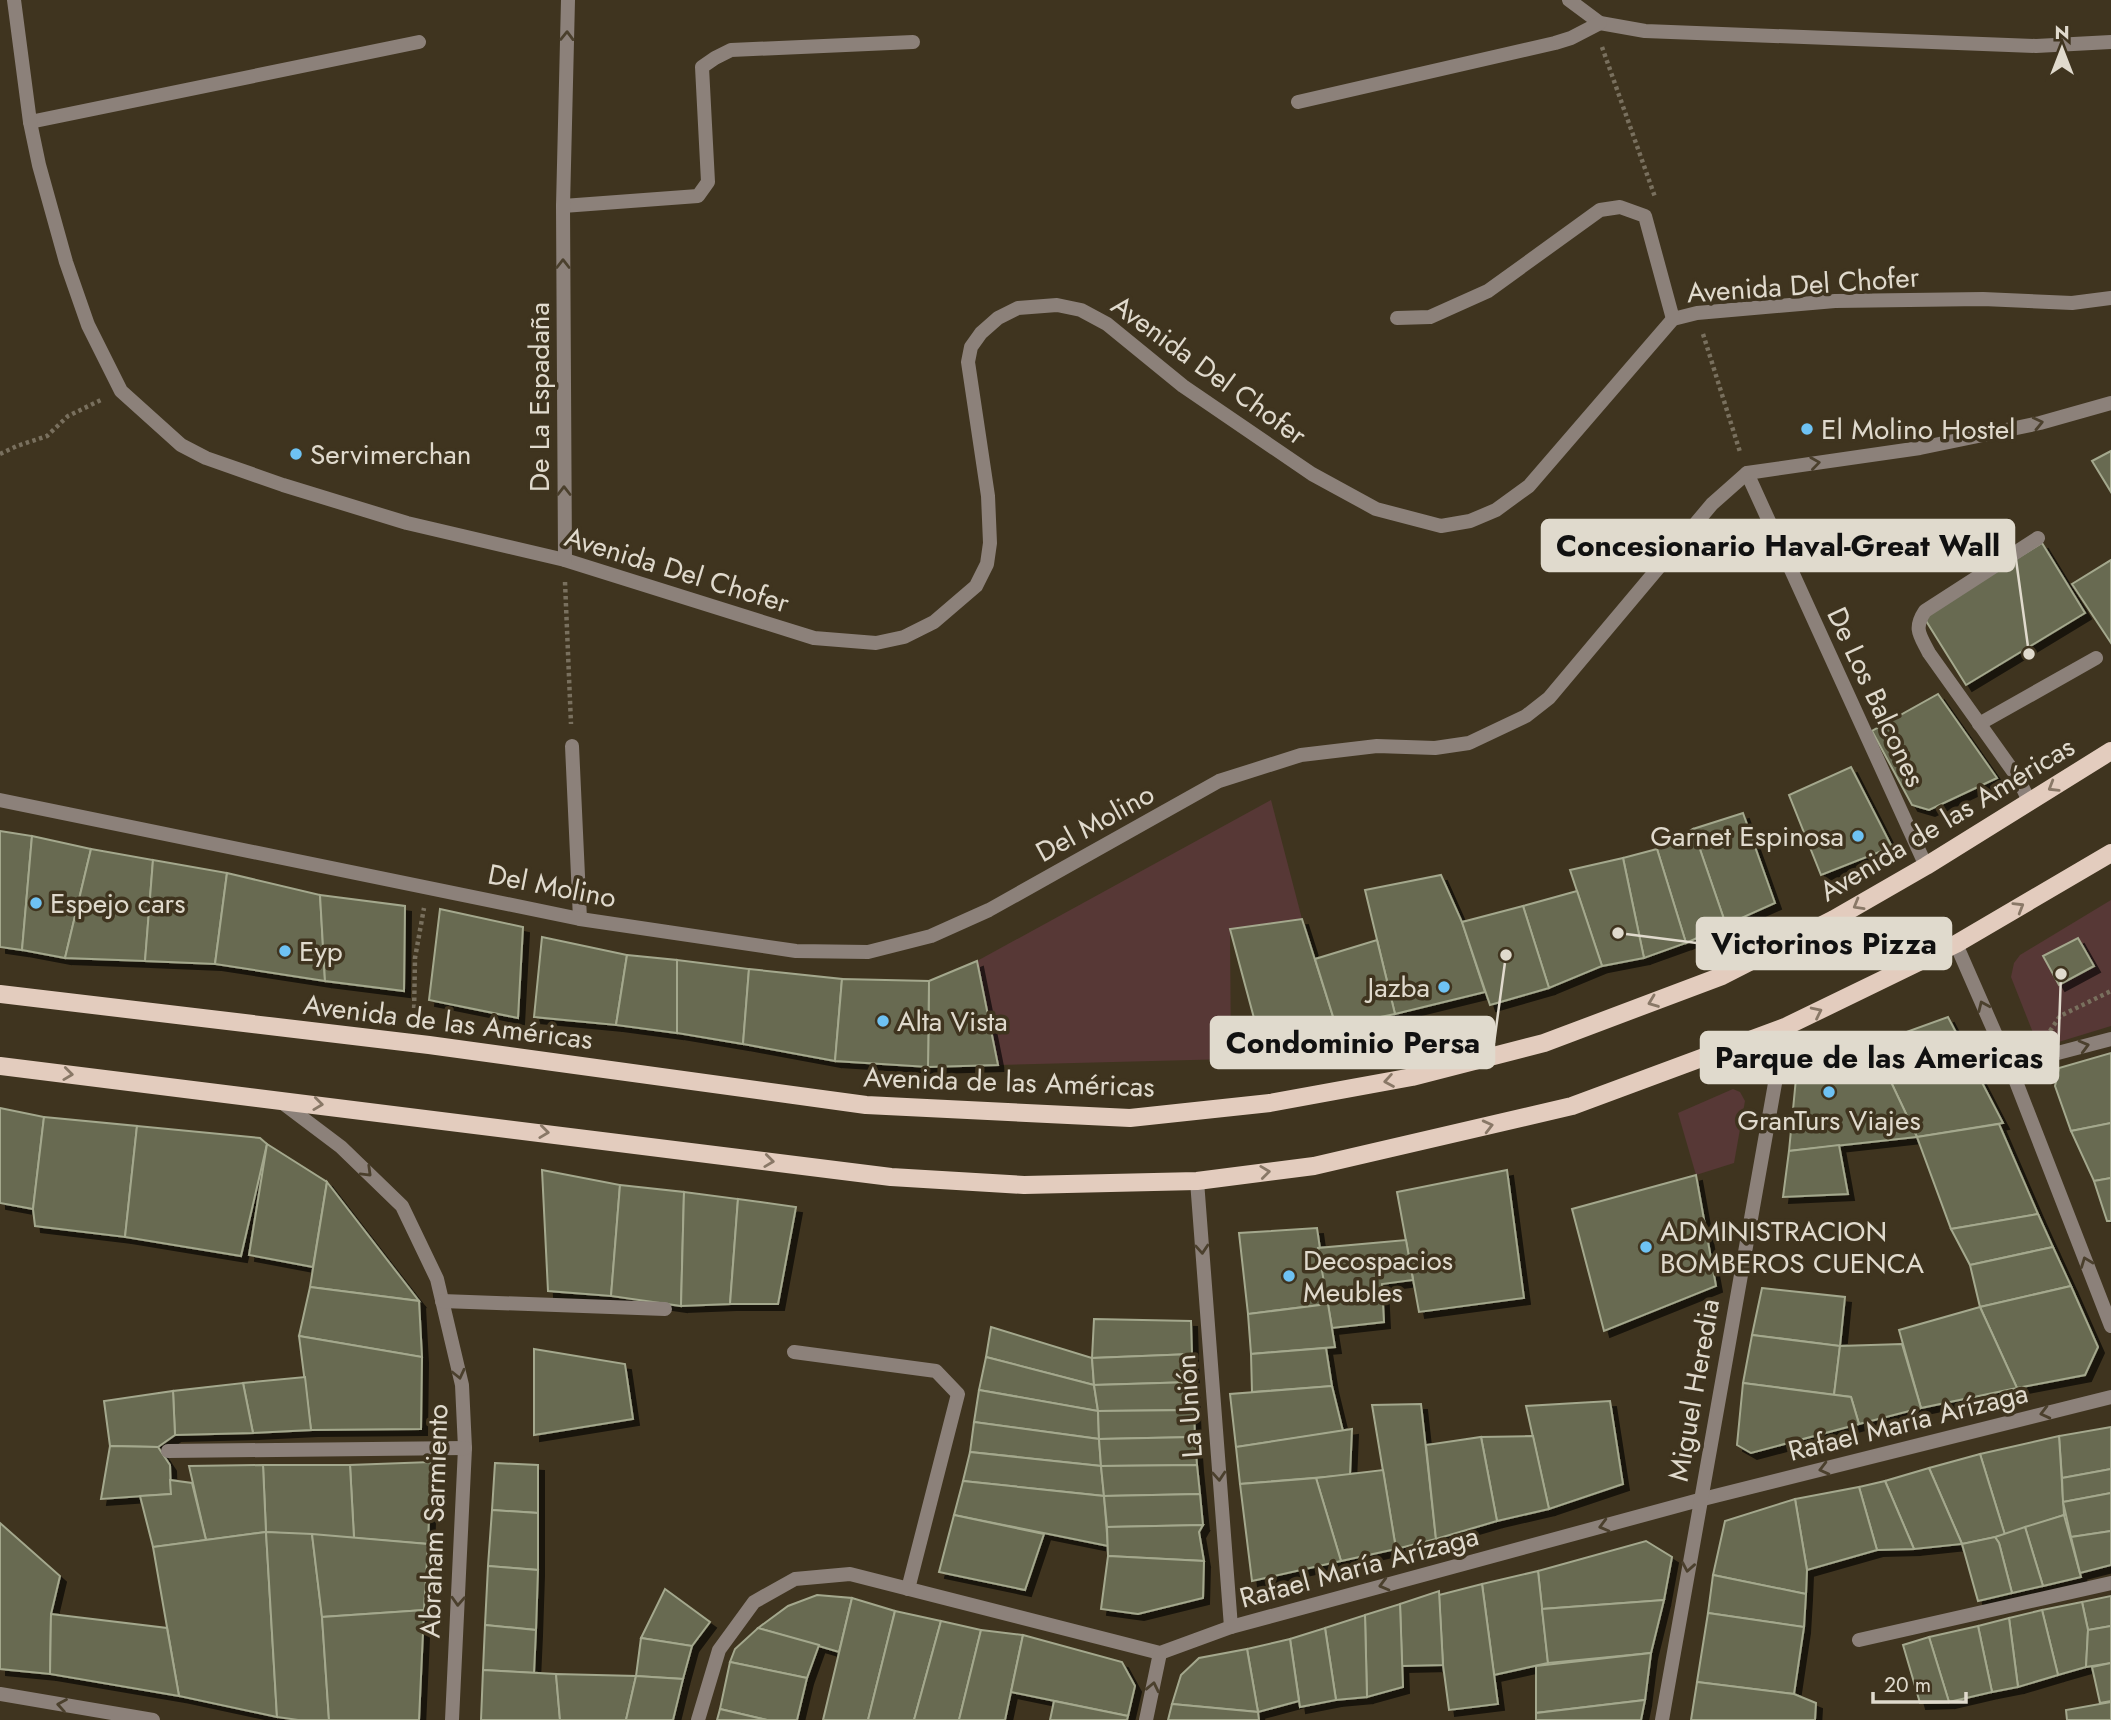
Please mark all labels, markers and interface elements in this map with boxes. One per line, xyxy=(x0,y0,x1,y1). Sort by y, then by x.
north arrow xyxy=(2027,14,2097,84)
text: N xyxy=(2054,19,2070,46)
one-way arrow xyxy=(559,31,575,41)
street label: Avenida Del Chofer xyxy=(1685,256,1921,314)
one-way arrow xyxy=(555,258,571,269)
street label: Avenida Del Chofer xyxy=(1103,285,1315,455)
street label: De La Espadaña xyxy=(519,302,560,492)
place label: El Molino Hostel xyxy=(1821,409,2016,450)
one-way arrow xyxy=(2032,417,2044,431)
marker: El Molino Hostel xyxy=(1799,421,1815,437)
place label: Servimerchan xyxy=(310,434,472,475)
marker: Servimerchan xyxy=(288,446,304,462)
one-way arrow xyxy=(1809,456,1820,471)
one-way arrow xyxy=(556,486,572,496)
street label: Avenida Del Chofer xyxy=(560,516,795,624)
callout: Concesionario Haval-Great Wall xyxy=(1542,520,2014,571)
text: Concesionario Haval-Great Wall xyxy=(1556,524,2000,567)
street label: De Los Balcones xyxy=(1816,600,1936,794)
street label: Avenida de las Américas xyxy=(1812,726,2082,912)
street label: Del Molino xyxy=(1028,774,1162,872)
one-way arrow xyxy=(2047,778,2060,791)
place label: Garnet Espinosa xyxy=(1650,816,1844,857)
marker: Garnet Espinosa xyxy=(1850,828,1866,844)
street label: Del Molino xyxy=(484,853,620,919)
place label: Espejo cars xyxy=(50,883,186,924)
marker: Espejo cars xyxy=(28,895,44,911)
one-way arrow xyxy=(1853,897,1866,910)
one-way arrow xyxy=(2012,902,2025,915)
callout: Victorinos Pizza xyxy=(1697,918,1951,969)
text: Victorinos Pizza xyxy=(1710,922,1937,965)
place label: Eyp xyxy=(299,931,343,972)
marker: Eyp xyxy=(277,943,293,959)
place label: Jazba xyxy=(1364,967,1430,1008)
marker: Jazba xyxy=(1436,979,1452,995)
street label: Avenida de las Américas xyxy=(301,984,595,1060)
one-way arrow xyxy=(1648,993,1660,1007)
place label: Alta Vista xyxy=(897,1001,1008,1042)
one-way arrow xyxy=(1977,1001,1991,1013)
one-way arrow xyxy=(1810,1006,1823,1020)
marker: Alta Vista xyxy=(875,1013,891,1029)
callout: Condominio Persa xyxy=(1211,1017,1494,1068)
text: Condominio Persa xyxy=(1226,1021,1480,1064)
callout: Parque de las Americas xyxy=(1701,1032,2058,1083)
text: Parque de las Americas xyxy=(1715,1036,2043,1079)
one-way arrow xyxy=(2078,1040,2090,1055)
street label: Avenida de las Américas xyxy=(863,1056,1155,1108)
one-way arrow xyxy=(62,1066,74,1081)
one-way arrow xyxy=(1383,1073,1395,1088)
marker: GranTurs Viajes xyxy=(1821,1084,1837,1100)
one-way arrow xyxy=(312,1096,324,1111)
place label: GranTurs Viajes xyxy=(1737,1100,1921,1141)
one-way arrow xyxy=(1481,1120,1493,1134)
one-way arrow xyxy=(538,1125,549,1140)
one-way arrow xyxy=(763,1154,775,1169)
one-way arrow xyxy=(359,1163,372,1176)
one-way arrow xyxy=(1259,1165,1271,1180)
place label: ADMINISTRACION BOMBEROS CUENCA xyxy=(1660,1211,1925,1284)
marker: ADMINISTRACION BOMBEROS CUENCA xyxy=(1638,1239,1654,1255)
place label: Decospacios Meubles xyxy=(1303,1240,1453,1313)
one-way arrow xyxy=(1194,1244,1209,1255)
one-way arrow xyxy=(2081,1257,2095,1269)
marker: Decospacios Meubles xyxy=(1281,1268,1297,1284)
street label: Miguel Heredia xyxy=(1658,1296,1730,1484)
street label: La Unión xyxy=(1165,1353,1213,1459)
one-way arrow xyxy=(451,1368,465,1380)
street label: Rafael María Arízaga xyxy=(1784,1372,2032,1472)
street label: Abraham Sarmiento xyxy=(409,1403,459,1639)
one-way arrow xyxy=(2039,1405,2051,1419)
one-way arrow xyxy=(1818,1461,1830,1475)
one-way arrow xyxy=(1211,1470,1226,1481)
street label: Rafael María Arízaga xyxy=(1235,1515,1483,1619)
one-way arrow xyxy=(1598,1518,1610,1532)
one-way arrow xyxy=(1681,1561,1696,1573)
one-way arrow xyxy=(1378,1577,1390,1591)
one-way arrow xyxy=(450,1596,465,1607)
scale bar xyxy=(1873,1660,1966,1704)
text: 20 m xyxy=(1884,1670,1931,1700)
one-way arrow xyxy=(1145,1681,1160,1693)
one-way arrow xyxy=(56,1698,68,1713)

